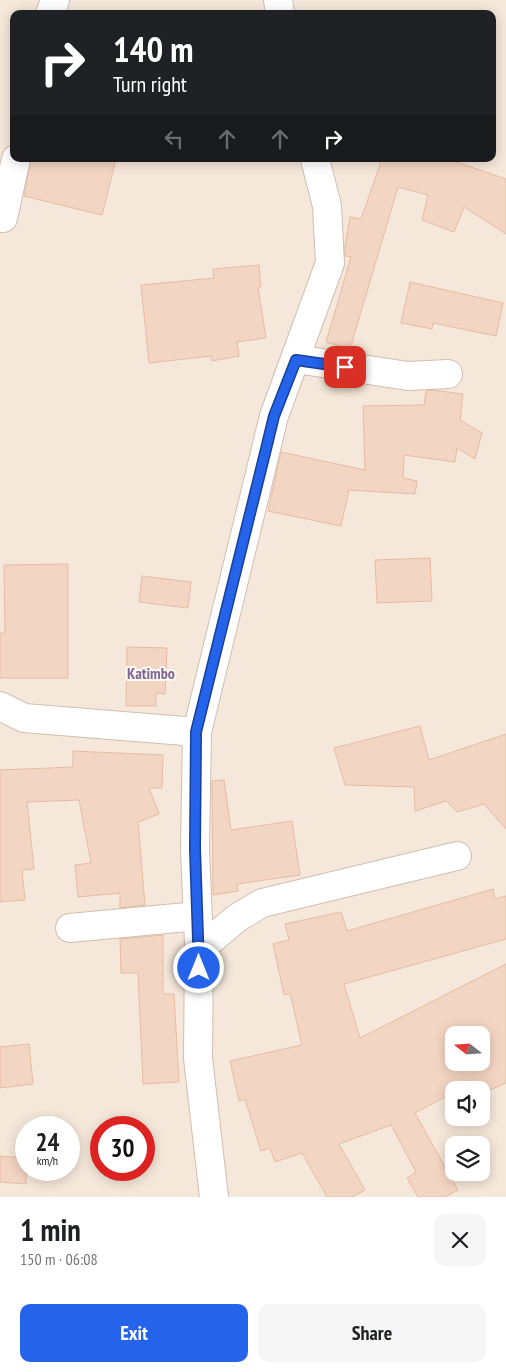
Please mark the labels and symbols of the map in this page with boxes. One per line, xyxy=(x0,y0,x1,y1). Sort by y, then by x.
pin xyxy=(324,346,366,388)
district label: Katimbo xyxy=(127,663,175,683)
position arrow xyxy=(172,941,224,993)
north arrow xyxy=(445,1026,490,1071)
speed limit sign: 30 xyxy=(90,1116,155,1181)

